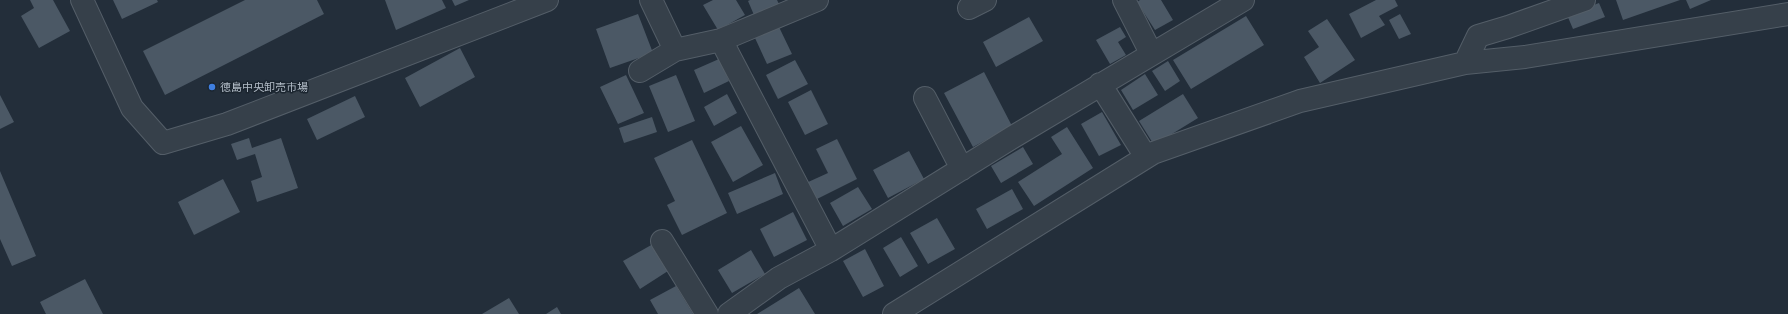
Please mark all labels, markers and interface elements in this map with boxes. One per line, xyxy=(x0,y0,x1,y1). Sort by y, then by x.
place label: 徳島中央卸売市場 xyxy=(220,81,308,94)
marker: 徳島中央卸売市場 xyxy=(207,82,217,92)

